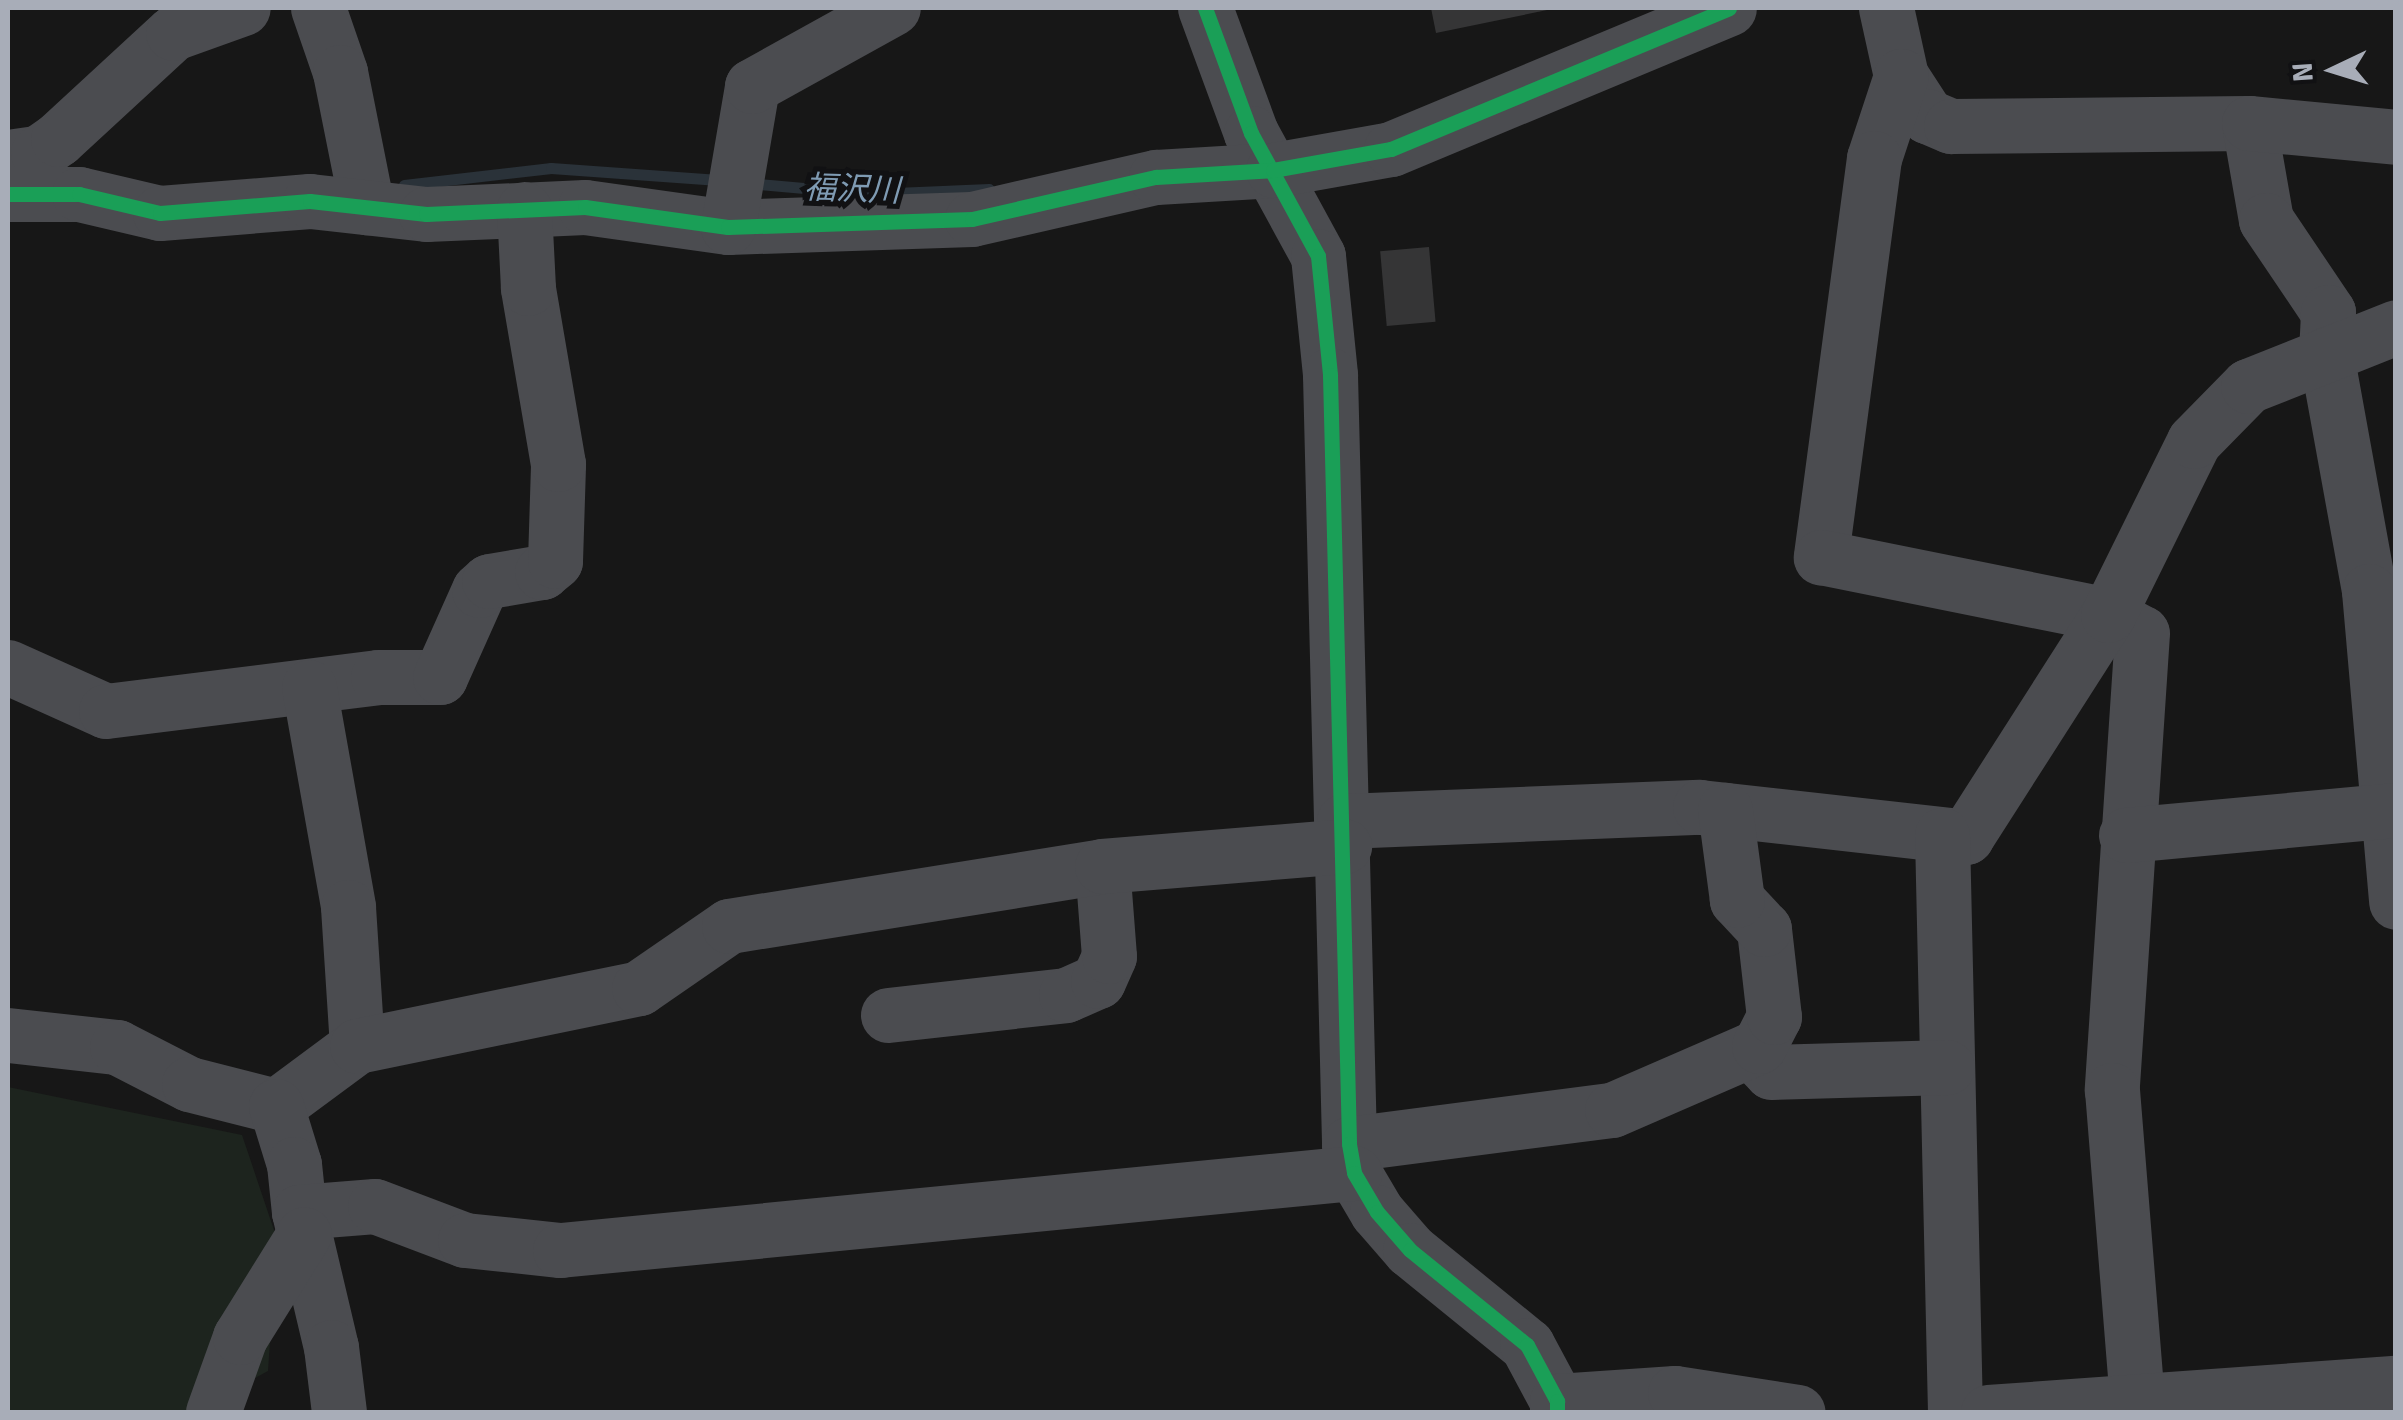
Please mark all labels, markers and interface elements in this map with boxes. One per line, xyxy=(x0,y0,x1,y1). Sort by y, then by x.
north arrow xyxy=(2283,20,2383,120)
text: N xyxy=(2285,61,2321,83)
water label: 福沢川 xyxy=(803,169,901,211)

